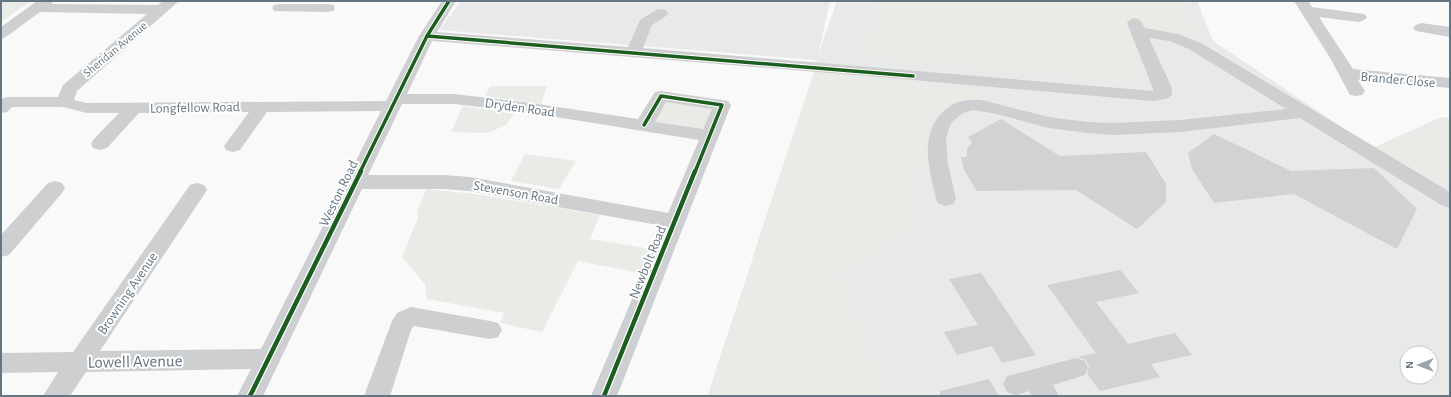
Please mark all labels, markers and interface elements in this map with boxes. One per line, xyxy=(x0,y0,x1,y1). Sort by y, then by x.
street label: Sheridan Avenue xyxy=(81,19,149,79)
street label: Brander Close xyxy=(1360,70,1436,90)
street label: Dryden Road xyxy=(484,96,556,120)
street label: Longfellow Road xyxy=(150,100,240,116)
street label: Weston Road xyxy=(317,158,361,229)
street label: Stevenson Road xyxy=(472,179,559,207)
street label: Newbolt Road xyxy=(627,224,669,301)
street label: Browning Avenue xyxy=(95,250,160,337)
north arrow xyxy=(1399,345,1439,385)
street label: Lowell Avenue xyxy=(87,352,183,371)
text: N xyxy=(1404,361,1415,369)

